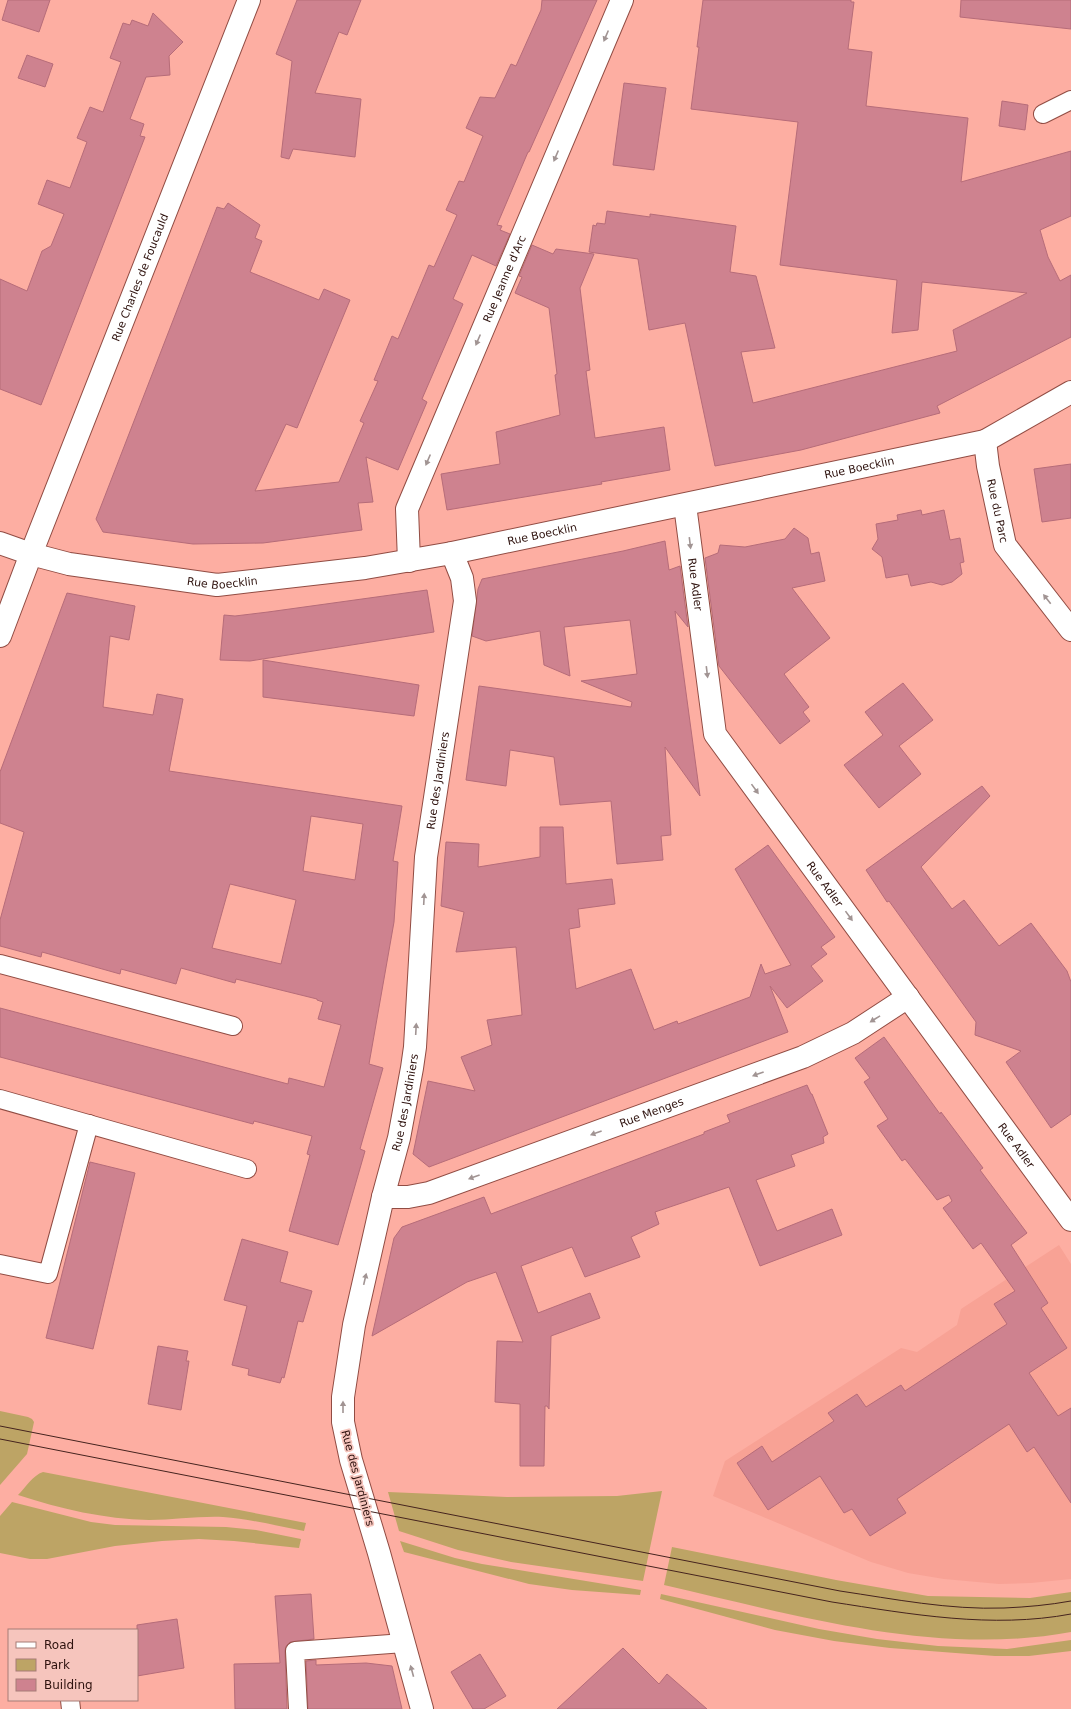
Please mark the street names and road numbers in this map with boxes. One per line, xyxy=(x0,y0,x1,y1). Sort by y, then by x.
street label: Rue Charles de Foucauld xyxy=(109,212,171,343)
street label: Rue Jeanne d'Arc xyxy=(481,233,529,324)
street label: Rue Boecklin xyxy=(823,454,895,482)
street label: Rue du Parc xyxy=(984,478,1010,544)
street label: Rue Boecklin xyxy=(506,521,578,548)
street label: Rue Adler xyxy=(685,557,705,612)
street label: Rue Boecklin xyxy=(186,574,258,592)
street label: Rue des Jardiniers xyxy=(424,731,452,831)
street label: Rue Adler xyxy=(804,859,846,910)
street label: Rue des Jardiniers xyxy=(390,1053,421,1153)
street label: Rue Menges xyxy=(618,1095,686,1130)
street label: Rue Adler xyxy=(995,1120,1037,1171)
street label: Rue des Jardiniers xyxy=(338,1429,377,1528)

